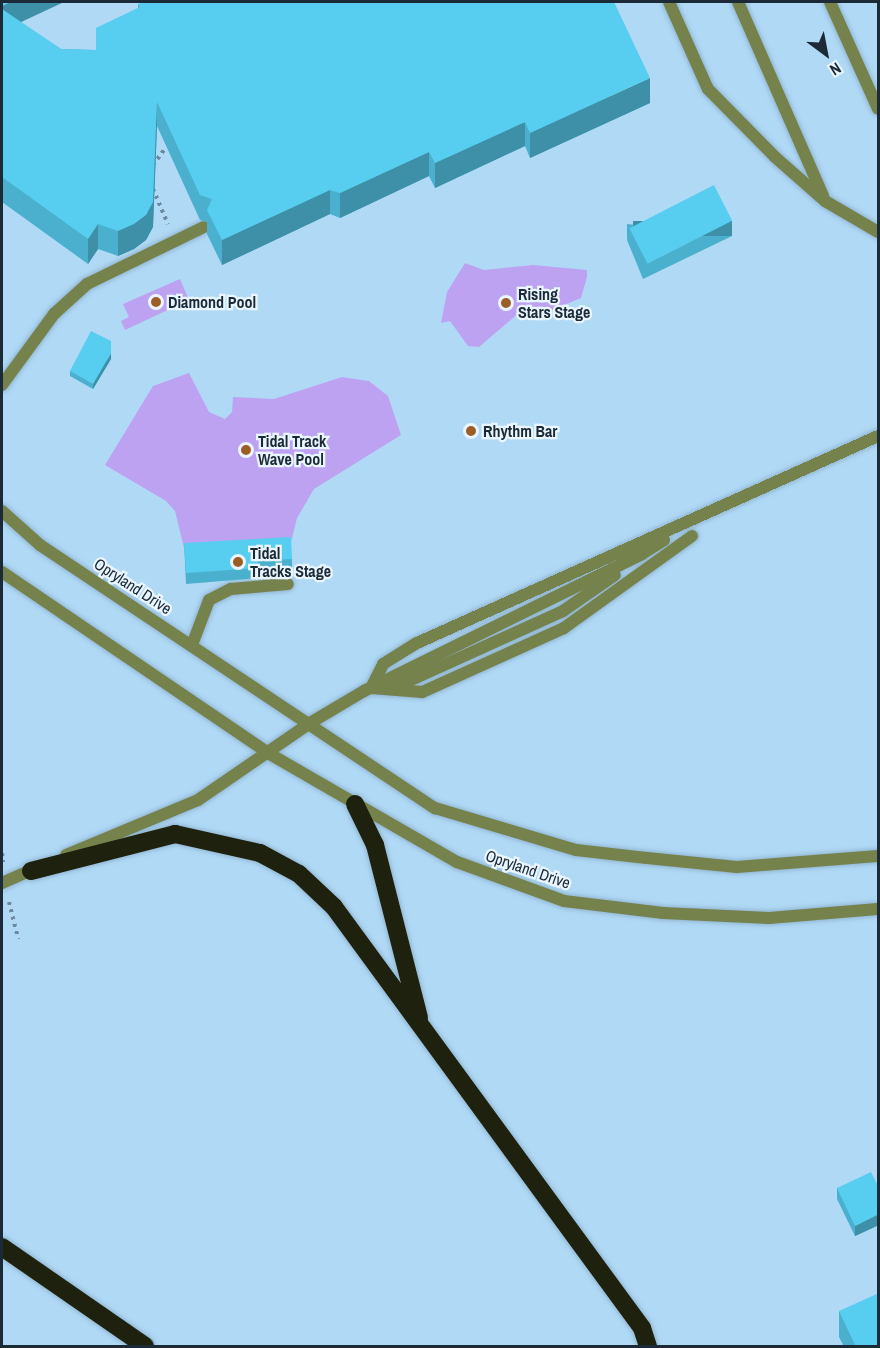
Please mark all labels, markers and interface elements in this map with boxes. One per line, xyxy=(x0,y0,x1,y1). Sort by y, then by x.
north arrow xyxy=(796,24,856,84)
text: N xyxy=(826,57,845,81)
place label: Rising Stars Stage xyxy=(518,284,590,322)
place label: Diamond Pool xyxy=(168,292,256,312)
marker: Diamond Pool xyxy=(149,295,163,309)
marker: Rising Stars Stage xyxy=(499,296,513,310)
place label: Rhythm Bar xyxy=(483,421,557,441)
marker: Rhythm Bar xyxy=(464,424,478,438)
place label: Tidal Track Wave Pool xyxy=(258,431,326,469)
marker: Tidal Track Wave Pool xyxy=(239,443,253,457)
place label: Tidal Tracks Stage xyxy=(250,543,331,581)
street label: Opryland Drive xyxy=(91,554,175,618)
marker: Tidal Tracks Stage xyxy=(231,555,245,569)
street label: Opryland Drive xyxy=(483,846,573,892)

